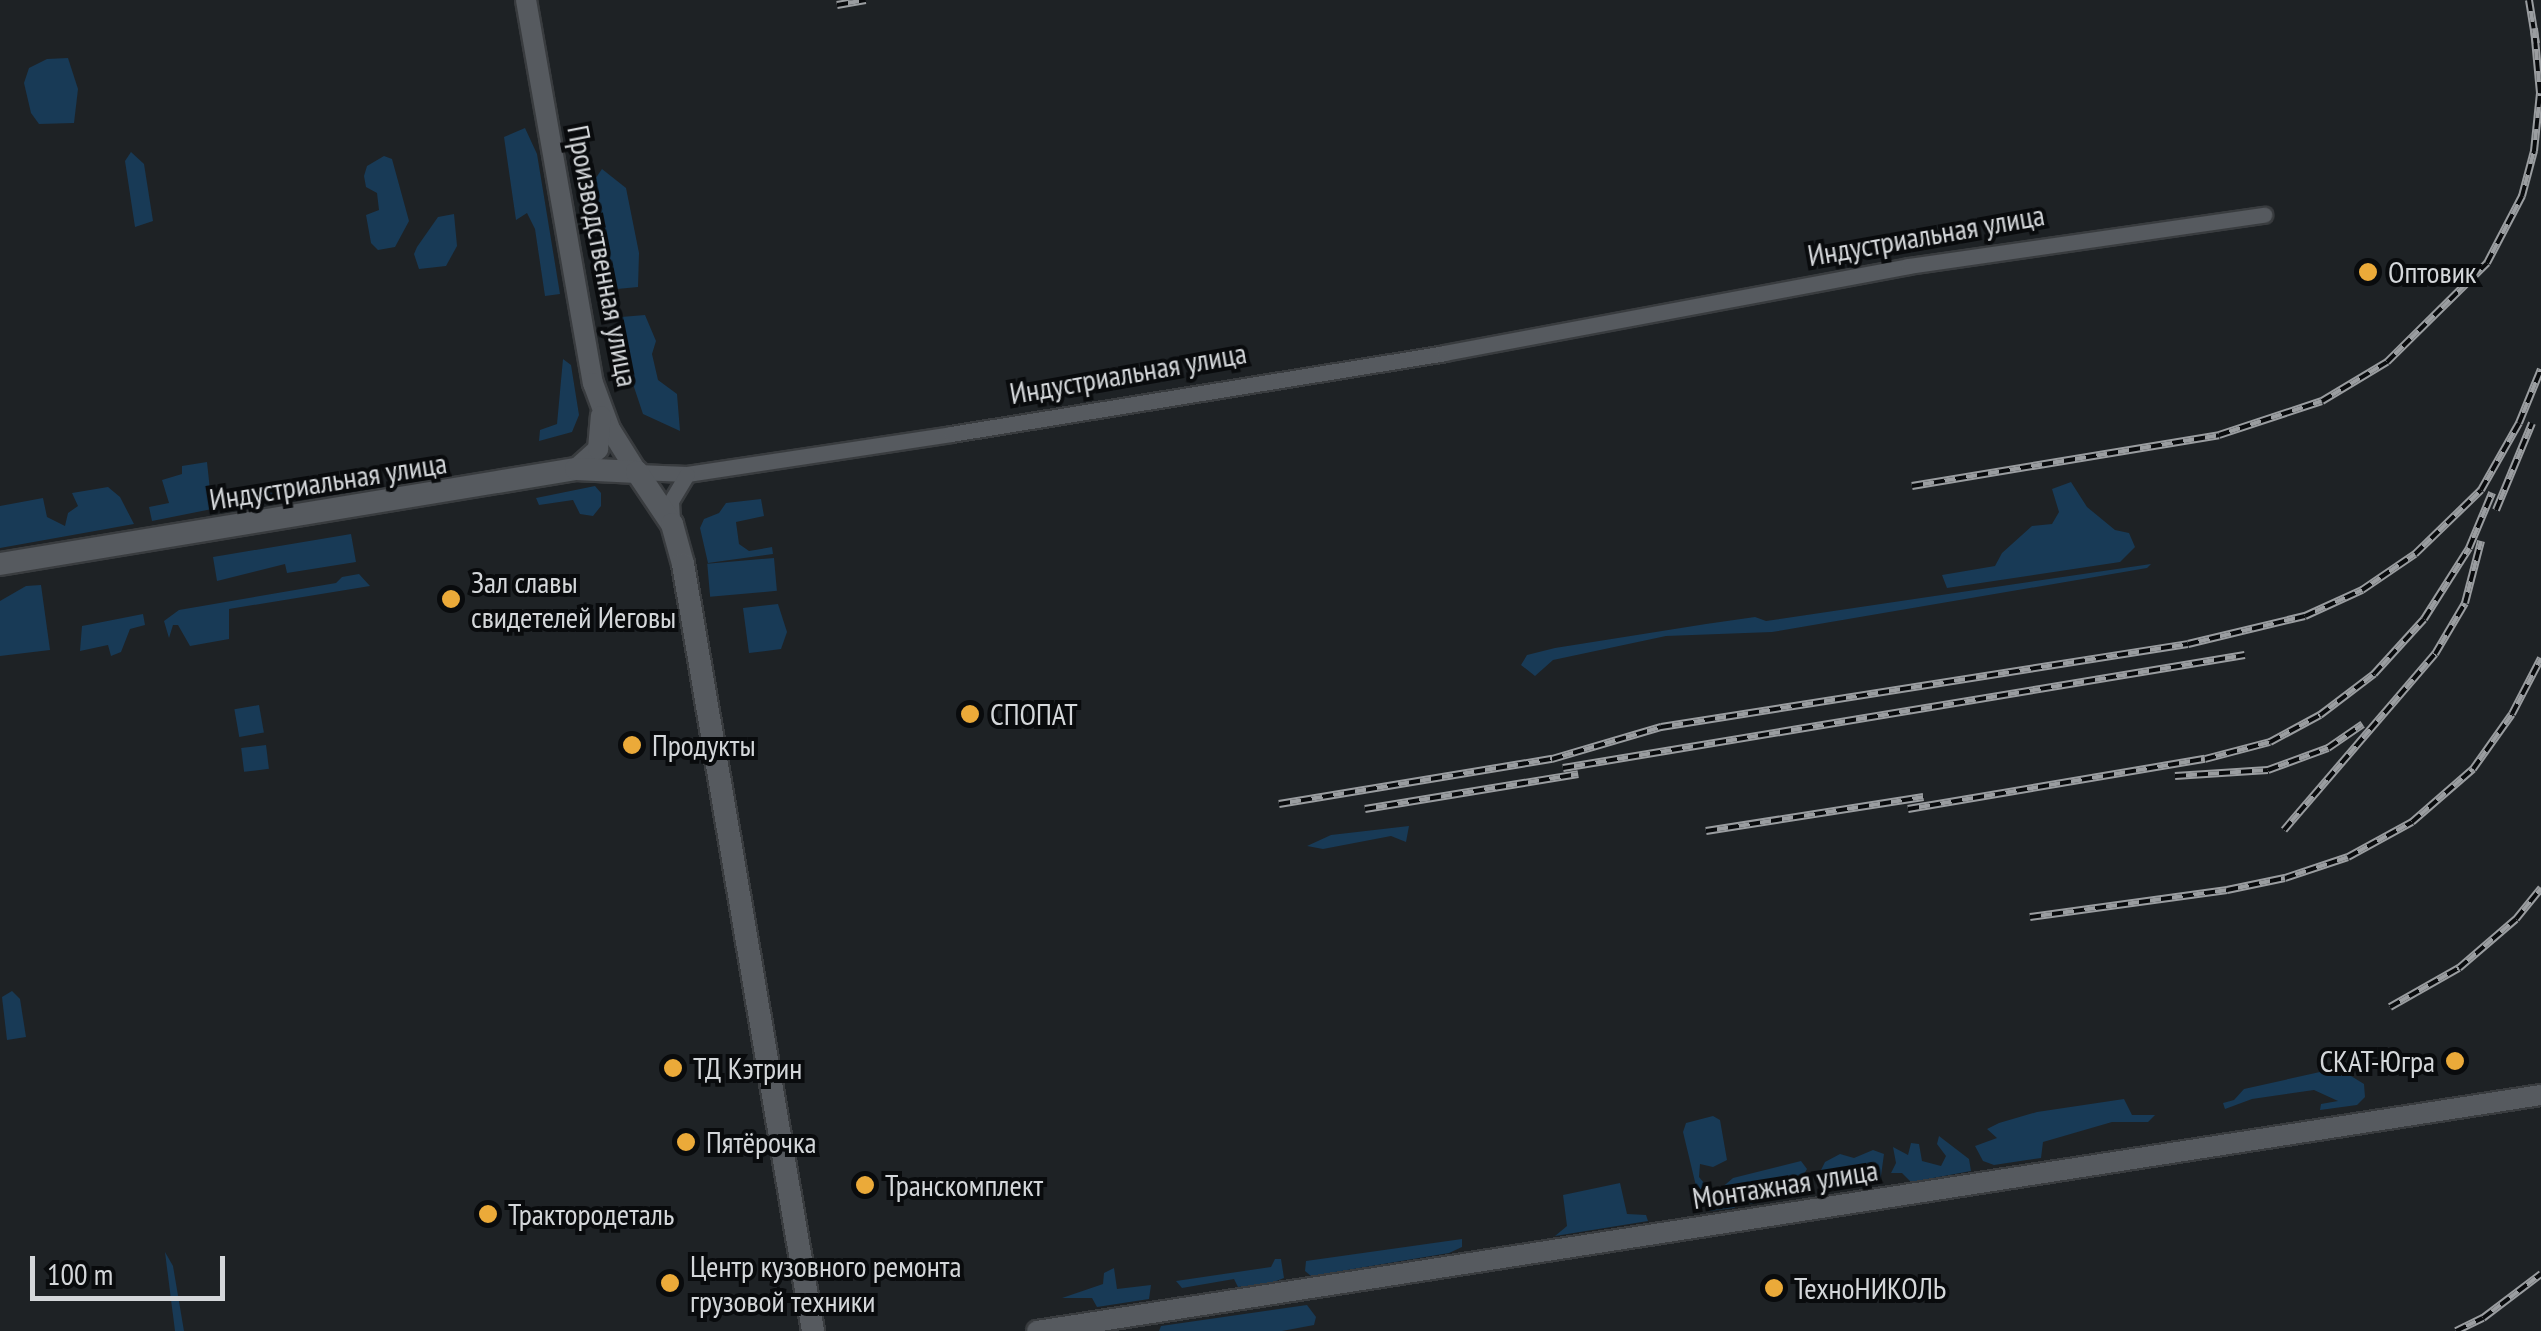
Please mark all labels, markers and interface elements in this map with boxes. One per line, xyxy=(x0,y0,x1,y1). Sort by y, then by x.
street label: Производственная улица xyxy=(560,122,646,390)
street label: Индустриальная улица xyxy=(1805,196,2047,274)
place label: Оптовик xyxy=(2388,254,2476,290)
marker: Оптовик xyxy=(2357,261,2379,283)
street label: Индустриальная улица xyxy=(1007,334,1249,412)
street label: Индустриальная улица xyxy=(207,444,449,518)
place label: Зал славы свидетелей Иеговы xyxy=(471,564,676,634)
marker: Зал славы свидетелей Иеговы xyxy=(440,588,462,610)
place label: СПОПАТ xyxy=(990,696,1078,732)
marker: СПОПАТ xyxy=(959,703,981,725)
place label: Продукты xyxy=(652,727,756,763)
marker: Продукты xyxy=(621,734,643,756)
place label: СКАТ-Югра xyxy=(2319,1043,2435,1079)
place label: ТД Кэтрин xyxy=(693,1050,802,1086)
marker: СКАТ-Югра xyxy=(2444,1050,2466,1072)
marker: ТД Кэтрин xyxy=(662,1057,684,1079)
place label: Пятёрочка xyxy=(706,1124,817,1160)
marker: Пятёрочка xyxy=(675,1131,697,1153)
street label: Монтажная улица xyxy=(1690,1152,1880,1216)
place label: Транскомплект xyxy=(885,1167,1043,1203)
marker: Транскомплект xyxy=(854,1174,876,1196)
place label: Трактородеталь xyxy=(508,1196,674,1232)
marker: Трактородеталь xyxy=(477,1203,499,1225)
scale bar xyxy=(35,1236,230,1298)
place label: Центр кузовного ремонта грузовой техники xyxy=(690,1248,961,1318)
text: 100 m xyxy=(47,1254,113,1293)
place label: ТехноНИКОЛЬ xyxy=(1794,1270,1946,1306)
marker: Центр кузовного ремонта грузовой техники xyxy=(659,1272,681,1294)
marker: ТехноНИКОЛЬ xyxy=(1763,1277,1785,1299)

